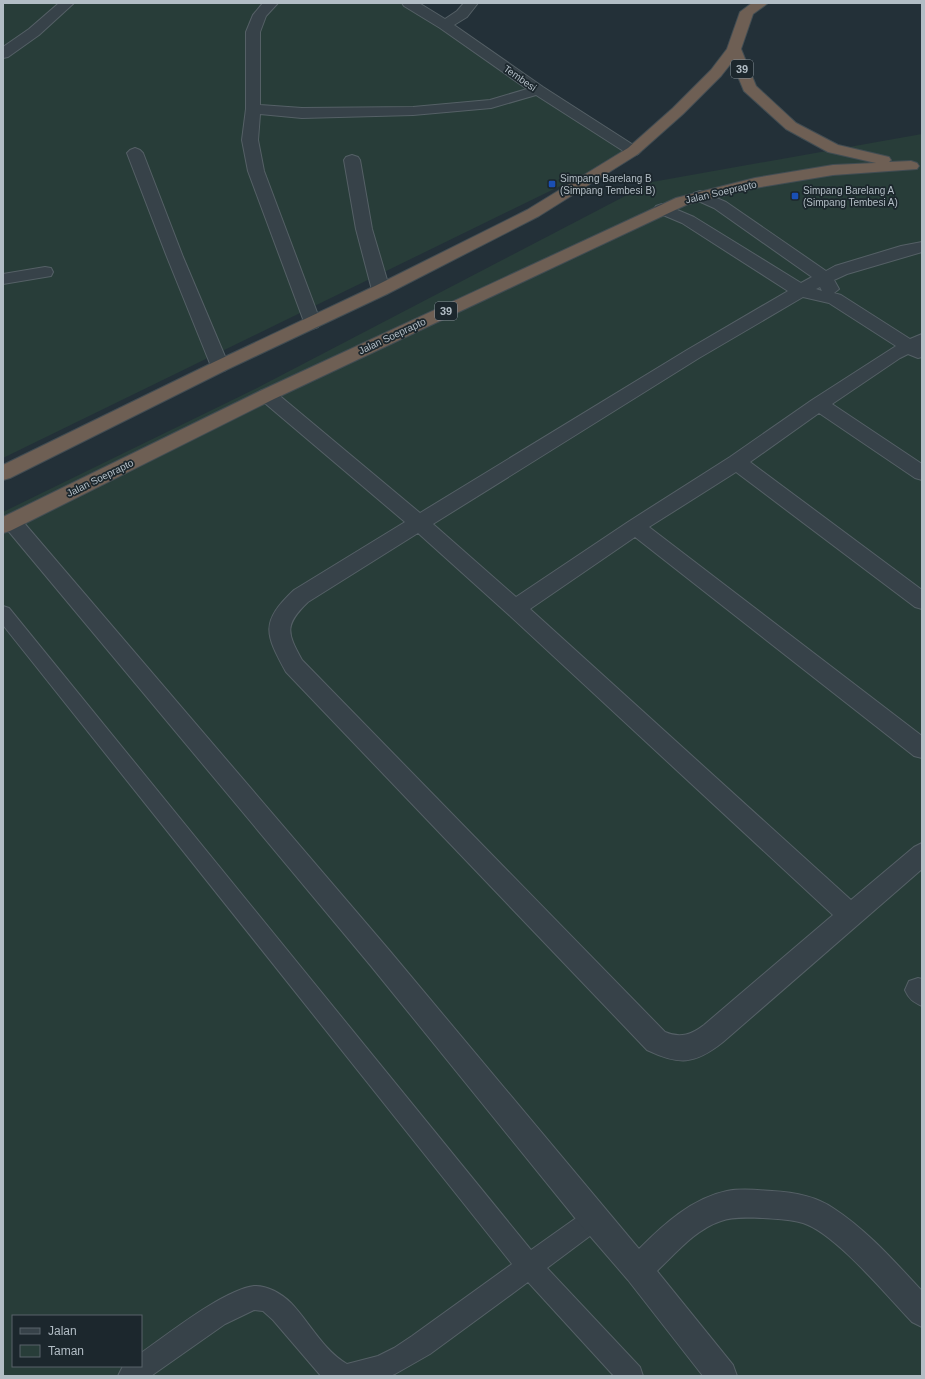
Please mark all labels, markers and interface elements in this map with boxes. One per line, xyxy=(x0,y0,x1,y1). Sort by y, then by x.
road number: 39 xyxy=(731,60,753,78)
street label: Tembesi xyxy=(502,63,538,93)
place label: Simpang Barelang B (Simpang Tembesi B) xyxy=(560,173,655,196)
street label: Jalan Soeprapto xyxy=(684,178,758,206)
marker: Simpang Barelang B (Simpang Tembesi B) xyxy=(547,179,557,189)
place label: Simpang Barelang A (Simpang Tembesi A) xyxy=(803,185,898,208)
marker: Simpang Barelang A (Simpang Tembesi A) xyxy=(790,191,800,201)
road number: 39 xyxy=(435,302,457,320)
street label: Jalan Soeprapto xyxy=(357,315,428,356)
street label: Jalan Soeprapto xyxy=(65,457,136,499)
legend xyxy=(12,1315,142,1367)
text: Jalan xyxy=(48,1324,77,1338)
text: Taman xyxy=(48,1344,84,1358)

